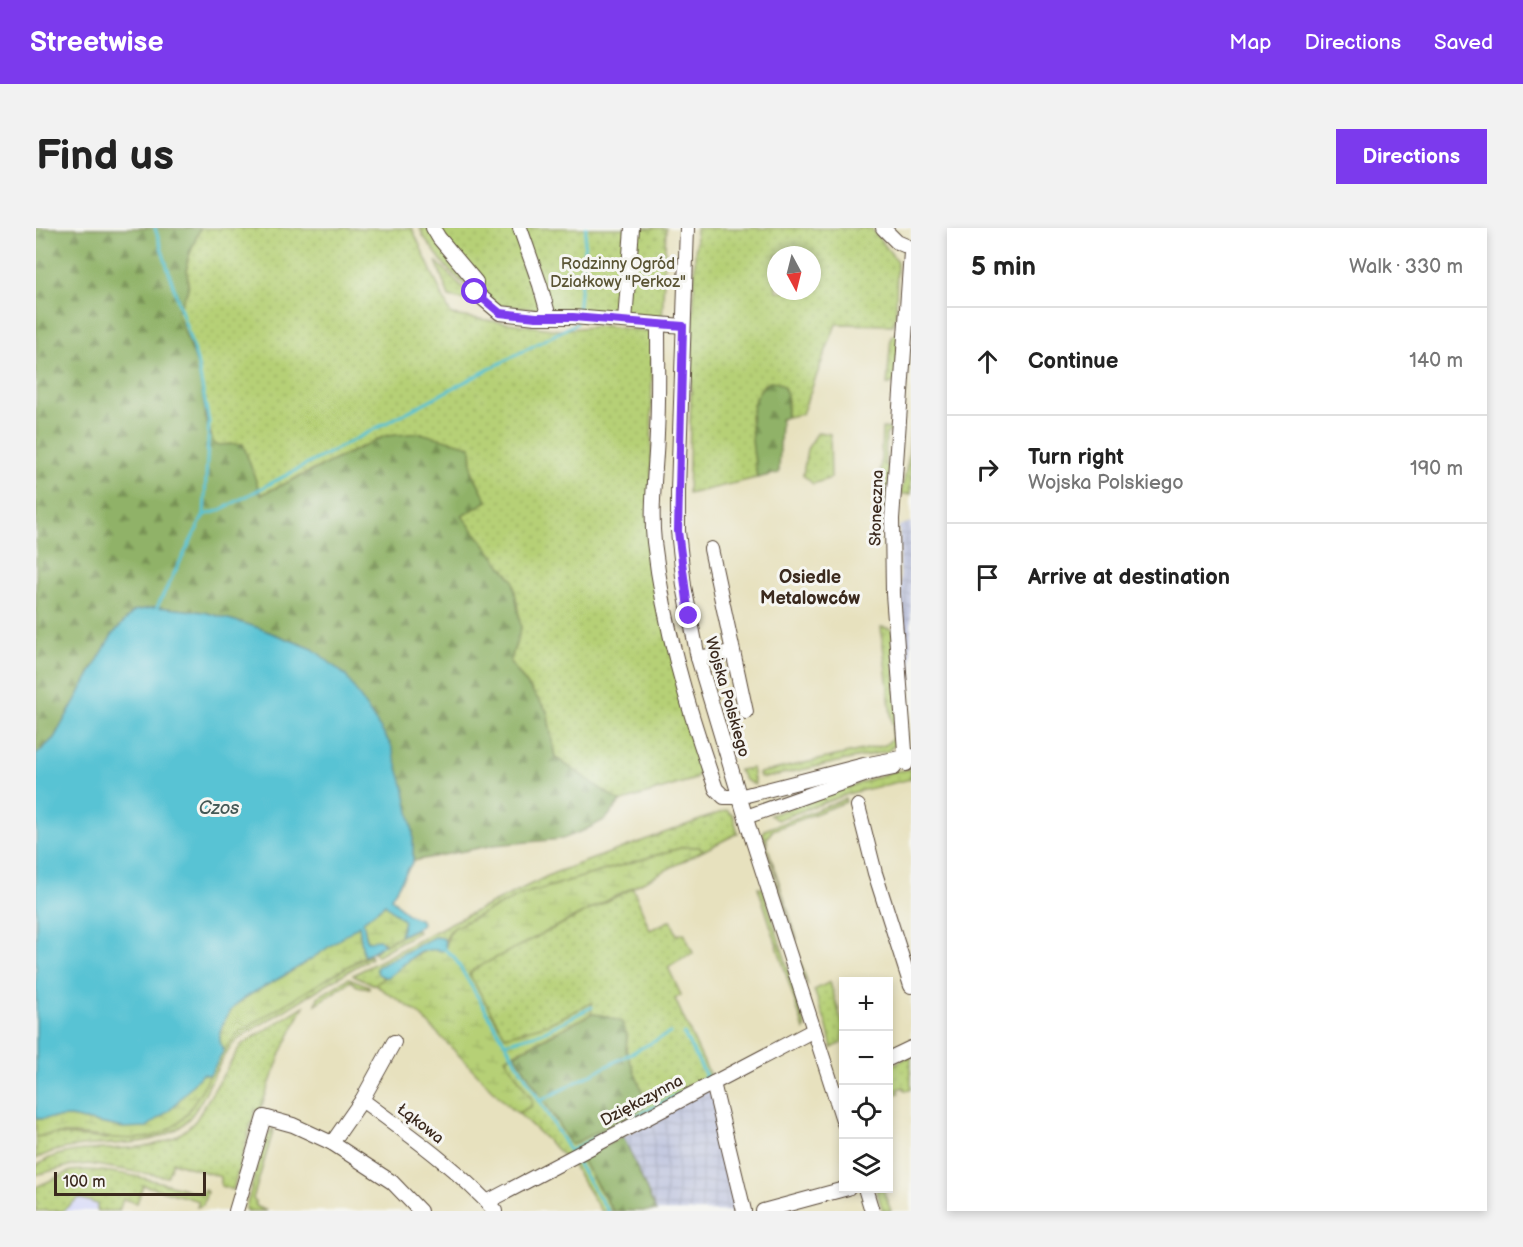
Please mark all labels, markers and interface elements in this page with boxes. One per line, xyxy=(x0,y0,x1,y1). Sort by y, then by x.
text: Streetwise xyxy=(30,26,163,59)
text: Map xyxy=(1229,30,1272,55)
text: Directions xyxy=(1305,30,1401,55)
text: Saved xyxy=(1434,30,1493,55)
button: Directions xyxy=(1336,129,1487,184)
text: Find us xyxy=(36,131,174,182)
north arrow xyxy=(767,246,821,300)
text: 5 min xyxy=(971,252,1036,283)
park label: Rodzinny Ogród Działkowy "Perkoz" xyxy=(550,255,686,292)
text: Walk · 330 m xyxy=(1349,255,1463,279)
route start xyxy=(461,278,487,304)
icon: ahead xyxy=(971,345,1004,378)
text: Continue xyxy=(1028,348,1118,375)
text: 140 m xyxy=(1409,349,1463,373)
text: Turn right xyxy=(1028,444,1124,471)
icon: right xyxy=(971,453,1004,486)
text: 190 m xyxy=(1410,457,1463,481)
street label: Słoneczna xyxy=(866,469,888,547)
text: Wojska Polskiego xyxy=(1028,471,1184,495)
icon: arrive xyxy=(971,561,1004,594)
text: Arrive at destination xyxy=(1028,564,1230,591)
district label: Osiedle Metalowców xyxy=(760,567,860,609)
route end xyxy=(675,602,701,628)
street label: Wojska Polskiego xyxy=(701,635,753,759)
water label: Czos xyxy=(199,798,239,819)
map controls xyxy=(839,977,893,1193)
button: + xyxy=(839,977,893,1031)
button: − xyxy=(839,1031,893,1085)
street label: Dziękczynna xyxy=(598,1071,686,1131)
button: locate xyxy=(839,1085,893,1139)
street label: Łąkowa xyxy=(393,1100,447,1148)
button: layers xyxy=(839,1139,893,1193)
scale bar xyxy=(54,1169,206,1196)
text: 100 m xyxy=(63,1173,106,1192)

